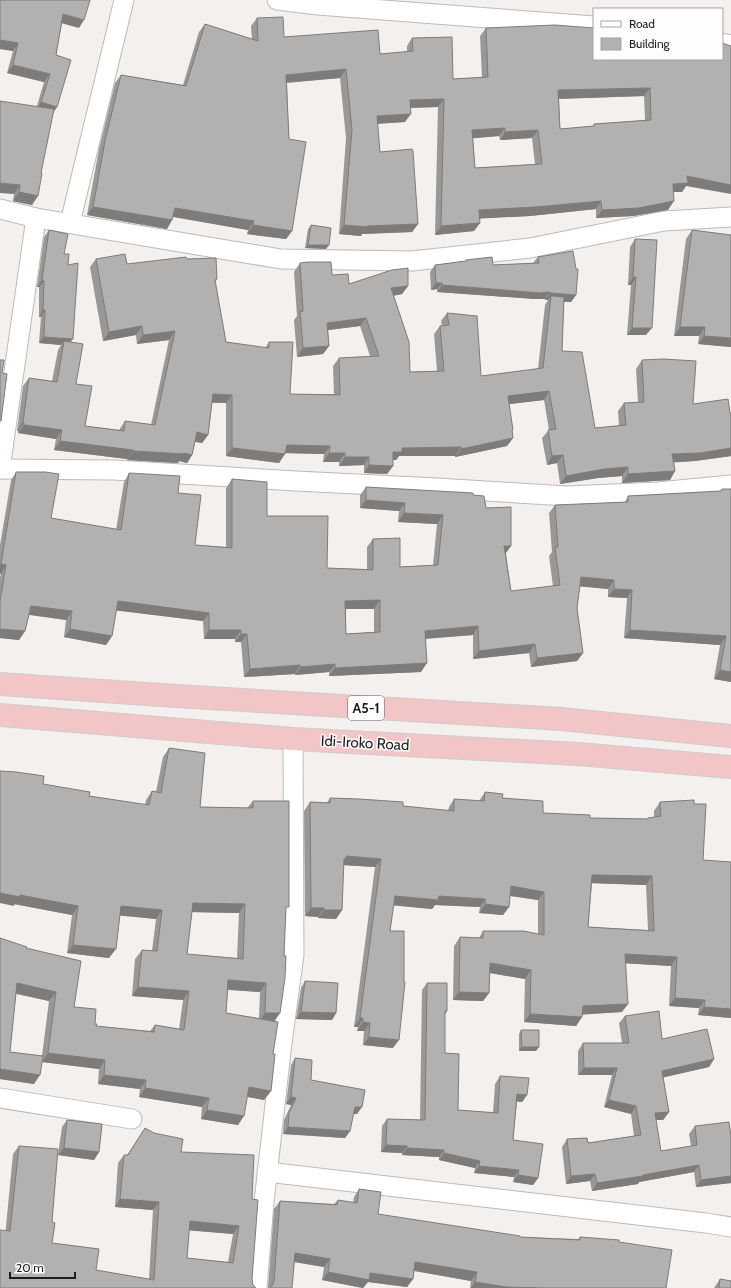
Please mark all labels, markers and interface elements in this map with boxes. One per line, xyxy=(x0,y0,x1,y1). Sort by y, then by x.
legend xyxy=(593,8,723,60)
text: Road xyxy=(629,16,655,31)
text: Building xyxy=(629,36,671,51)
road number: A5-1 xyxy=(348,696,384,720)
street label: Idi-Iroko Road xyxy=(320,732,410,754)
scale bar xyxy=(10,1254,75,1280)
text: 20 m xyxy=(16,1260,44,1275)

